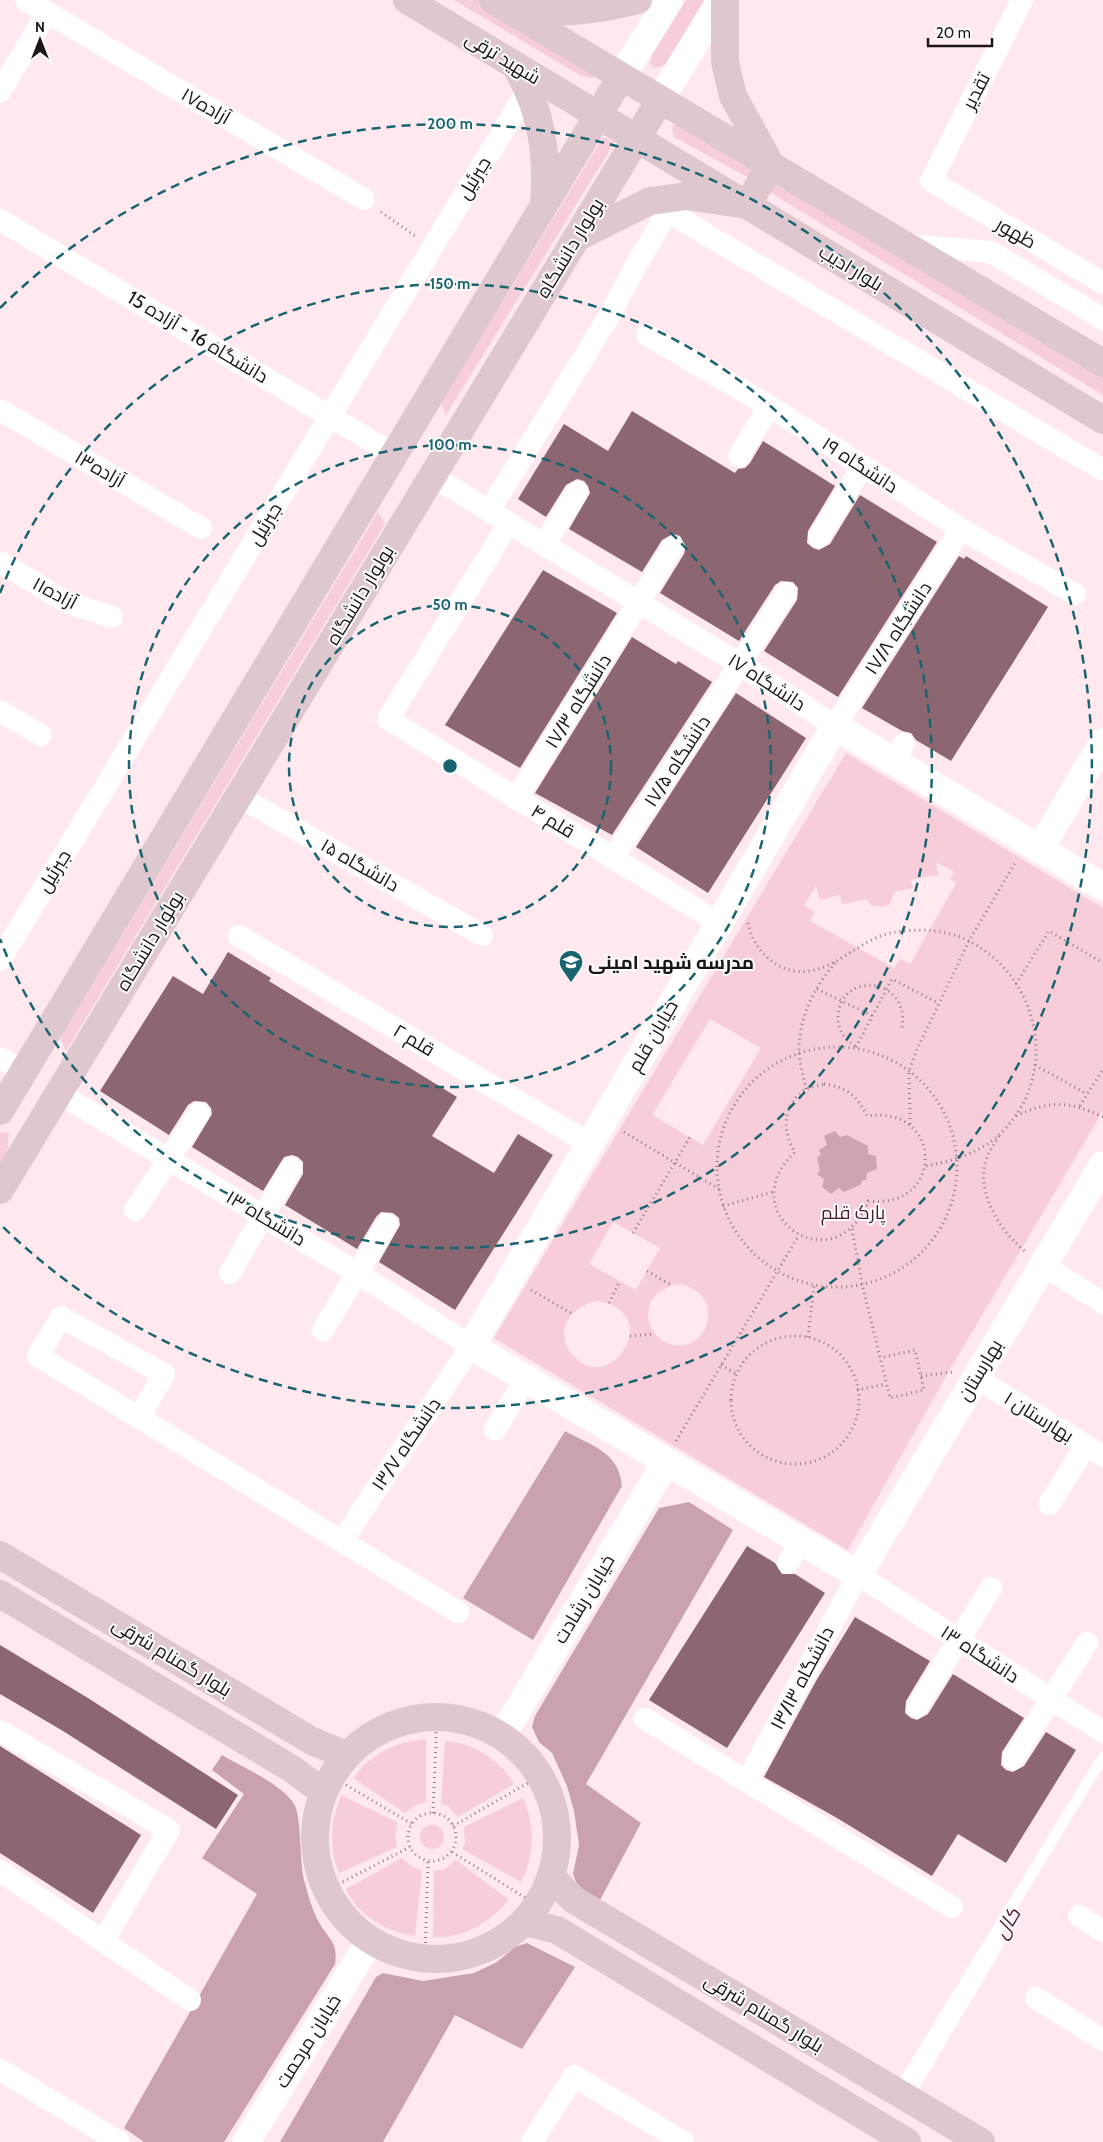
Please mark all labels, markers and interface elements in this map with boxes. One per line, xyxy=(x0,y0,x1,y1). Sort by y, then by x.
north arrow xyxy=(15,15,65,65)
scale bar xyxy=(928,15,992,47)
text: N xyxy=(35,18,45,36)
text: 20 m xyxy=(936,24,971,42)
street label: شهید ترقی xyxy=(461,27,545,89)
street label: تقدیر xyxy=(957,69,995,114)
street label: آزاده۱۷ xyxy=(177,83,235,129)
text: 200 m xyxy=(427,115,473,133)
street label: جبرئیل xyxy=(452,152,496,204)
street label: بولوار دانشگاه xyxy=(531,194,609,302)
street label: ظهور xyxy=(991,212,1040,254)
street label: بلوار ادیب xyxy=(815,240,887,296)
text: 150 m xyxy=(430,275,470,293)
street label: دانشگاه 16 - آزاده 15 xyxy=(124,286,272,388)
street label: دانشگاه ۱۹ xyxy=(818,432,902,498)
text: 100 m xyxy=(428,436,472,454)
street label: آزاده۱۳ xyxy=(71,445,129,493)
street label: جبرئیل xyxy=(243,498,287,550)
street label: بولوار دانشگاه xyxy=(321,541,399,649)
street label: آزاده۱۱ xyxy=(29,572,81,614)
street label: دانشگاه ۱۷/۸ xyxy=(860,577,936,679)
text: 50 m xyxy=(432,596,468,614)
street label: دانشگاه ۱۷ xyxy=(724,648,810,716)
street label: دانشگاه ۱۷/۳ xyxy=(540,650,616,752)
street label: دانشگاه ۱۷/۵ xyxy=(639,711,715,811)
centre of rings xyxy=(441,757,459,775)
street label: قلم ۴ xyxy=(526,799,579,845)
street label: دانشگاه ۱۵ xyxy=(317,833,403,897)
street label: جبرئیل xyxy=(32,845,76,897)
street label: بولوار دانشگاه xyxy=(111,887,189,995)
school or university icon: مدرسه شهید امینی xyxy=(558,949,584,983)
place label: مدرسه شهید امینی xyxy=(588,951,754,974)
street label: خیابان قلم xyxy=(623,996,684,1077)
street label: قلم ۲ xyxy=(388,1019,439,1063)
street label: دانشگاه ۱۳ xyxy=(222,1185,310,1251)
park label: پارک قلم xyxy=(821,1201,885,1226)
street label: بهارستان xyxy=(953,1335,1007,1405)
street label: بهارستان ۱ xyxy=(1000,1387,1078,1447)
street label: دانشگاه ۱۳/۷ xyxy=(367,1393,445,1495)
street label: خیابان رشادت xyxy=(548,1550,620,1648)
street label: بلوار گمنام شرقی xyxy=(107,1612,236,1703)
street label: دانشگاه ۱۳ xyxy=(936,1620,1024,1688)
street label: دانشگاه ۱۳/۱۳ xyxy=(765,1622,839,1734)
water label: کال xyxy=(989,1903,1026,1943)
street label: بلوار گمنام شرقی xyxy=(699,1968,828,2059)
street label: خیابان مرحمت xyxy=(270,1990,346,2092)

